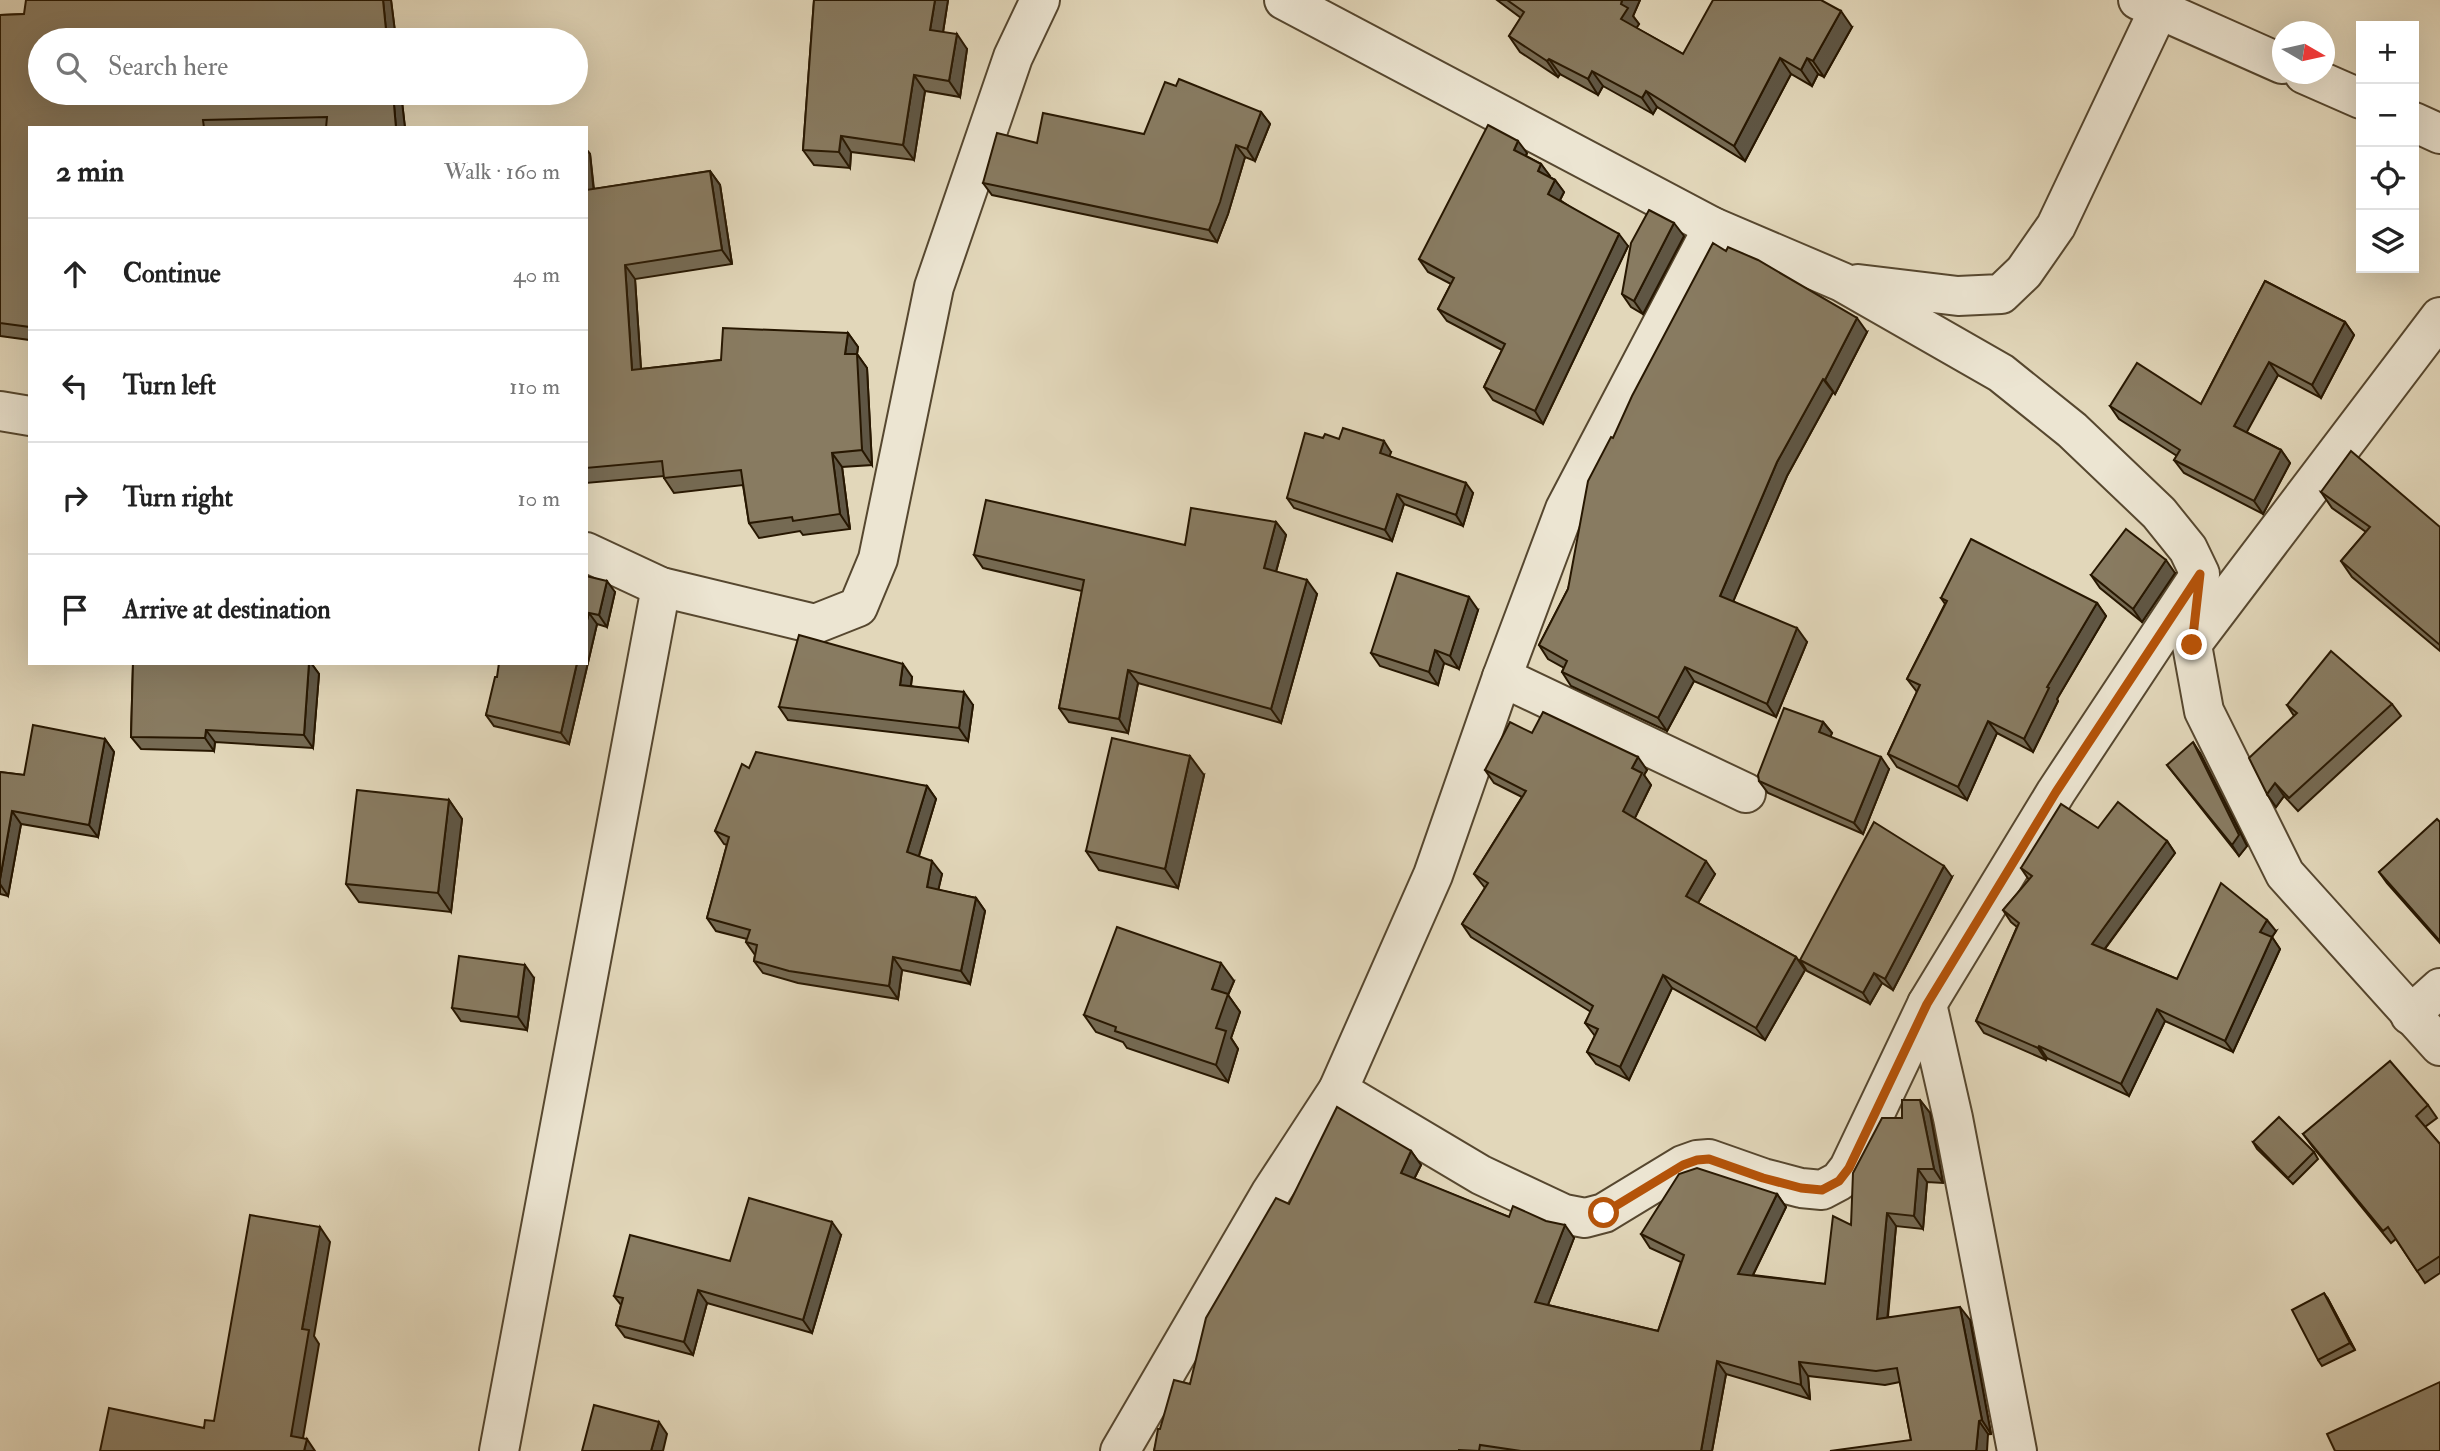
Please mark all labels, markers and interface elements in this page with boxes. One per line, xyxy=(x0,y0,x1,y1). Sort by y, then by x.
north arrow xyxy=(2272,21,2335,84)
map controls xyxy=(2356,21,2419,273)
button: + xyxy=(2356,21,2419,84)
search box xyxy=(28,28,588,105)
icon: search xyxy=(52,48,90,86)
text: Search here xyxy=(108,51,228,83)
button: − xyxy=(2356,84,2419,147)
button: locate xyxy=(2356,147,2419,210)
text: 2 min xyxy=(56,153,124,190)
text: Walk · 160 m xyxy=(444,157,560,186)
button: layers xyxy=(2356,210,2419,273)
icon: ahead xyxy=(56,255,94,293)
text: Continue xyxy=(123,258,221,290)
text: 40 m xyxy=(513,260,560,289)
icon: left xyxy=(56,367,94,405)
text: Turn left xyxy=(123,370,216,402)
text: 110 m xyxy=(509,372,560,401)
icon: right xyxy=(56,479,94,517)
text: Turn right xyxy=(123,482,233,514)
text: 10 m xyxy=(517,484,560,513)
icon: arrive xyxy=(56,591,94,629)
text: Arrive at destination xyxy=(123,594,331,626)
route end xyxy=(2176,629,2207,660)
route start xyxy=(1588,1197,1619,1228)

